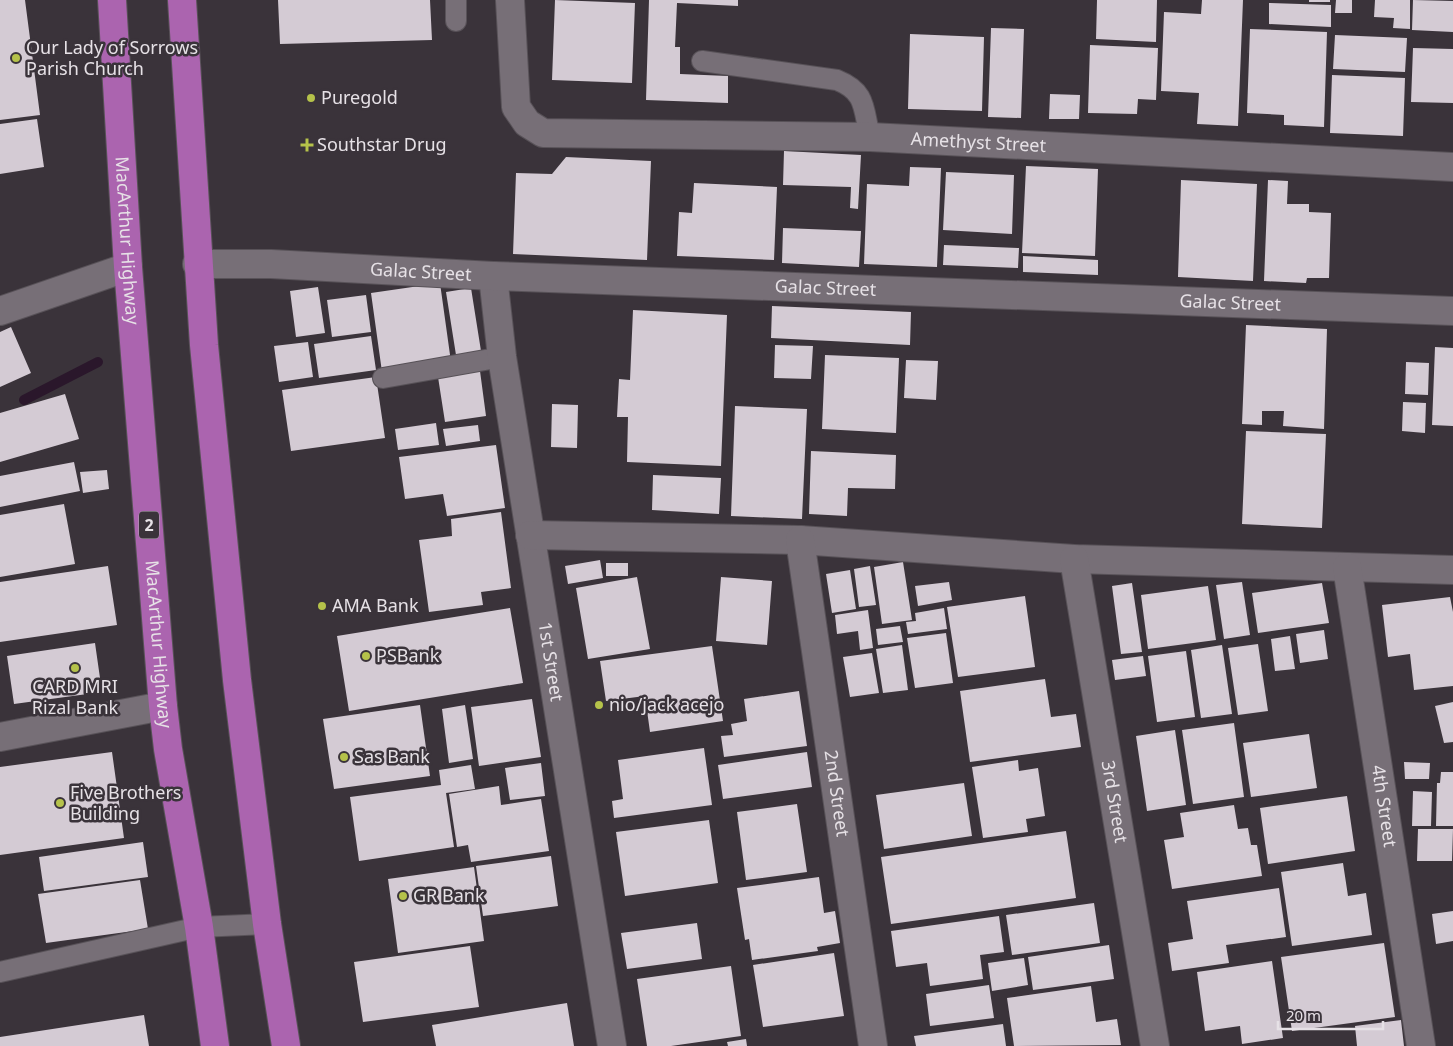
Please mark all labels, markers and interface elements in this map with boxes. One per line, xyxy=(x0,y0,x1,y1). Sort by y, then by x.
place label: Our Lady of Sorrows Parish Church xyxy=(26,35,198,80)
marker: Our Lady of Sorrows Parish Church xyxy=(10,52,22,64)
place label: Puregold xyxy=(321,85,398,109)
marker: Puregold xyxy=(305,92,317,104)
street label: Amethyst Street xyxy=(910,126,1047,157)
place label: Southstar Drug xyxy=(317,132,447,156)
marker: Southstar Drug xyxy=(301,139,313,151)
street label: MacArthur Highway xyxy=(110,156,146,326)
street label: Galac Street xyxy=(369,256,473,286)
street label: Galac Street xyxy=(774,273,877,301)
street label: Galac Street xyxy=(1179,288,1282,316)
road number: 2 xyxy=(139,512,159,538)
street label: MacArthur Highway xyxy=(140,559,179,730)
place label: AMA Bank xyxy=(332,593,419,617)
marker: AMA Bank xyxy=(316,600,328,612)
street label: 1st Street xyxy=(533,620,570,704)
place label: PSBank xyxy=(376,643,440,667)
marker: PSBank xyxy=(360,650,372,662)
marker: CARD MRI Rizal Bank xyxy=(69,662,81,674)
place label: CARD MRI Rizal Bank xyxy=(32,674,119,719)
place label: nio/jack acejo xyxy=(609,692,724,716)
marker: nio/jack acejo xyxy=(593,699,605,711)
place label: Sas Bank xyxy=(354,744,430,768)
street label: 2nd Street xyxy=(819,748,856,839)
marker: Sas Bank xyxy=(338,751,350,763)
street label: 3rd Street xyxy=(1097,758,1134,845)
street label: 4th Street xyxy=(1367,763,1403,849)
place label: Five Brothers Building xyxy=(70,780,181,825)
marker: Five Brothers Building xyxy=(54,797,66,809)
place label: GR Bank xyxy=(413,883,485,907)
marker: GR Bank xyxy=(397,890,409,902)
scale bar xyxy=(1278,998,1383,1030)
text: 20 m xyxy=(1286,1005,1321,1025)

